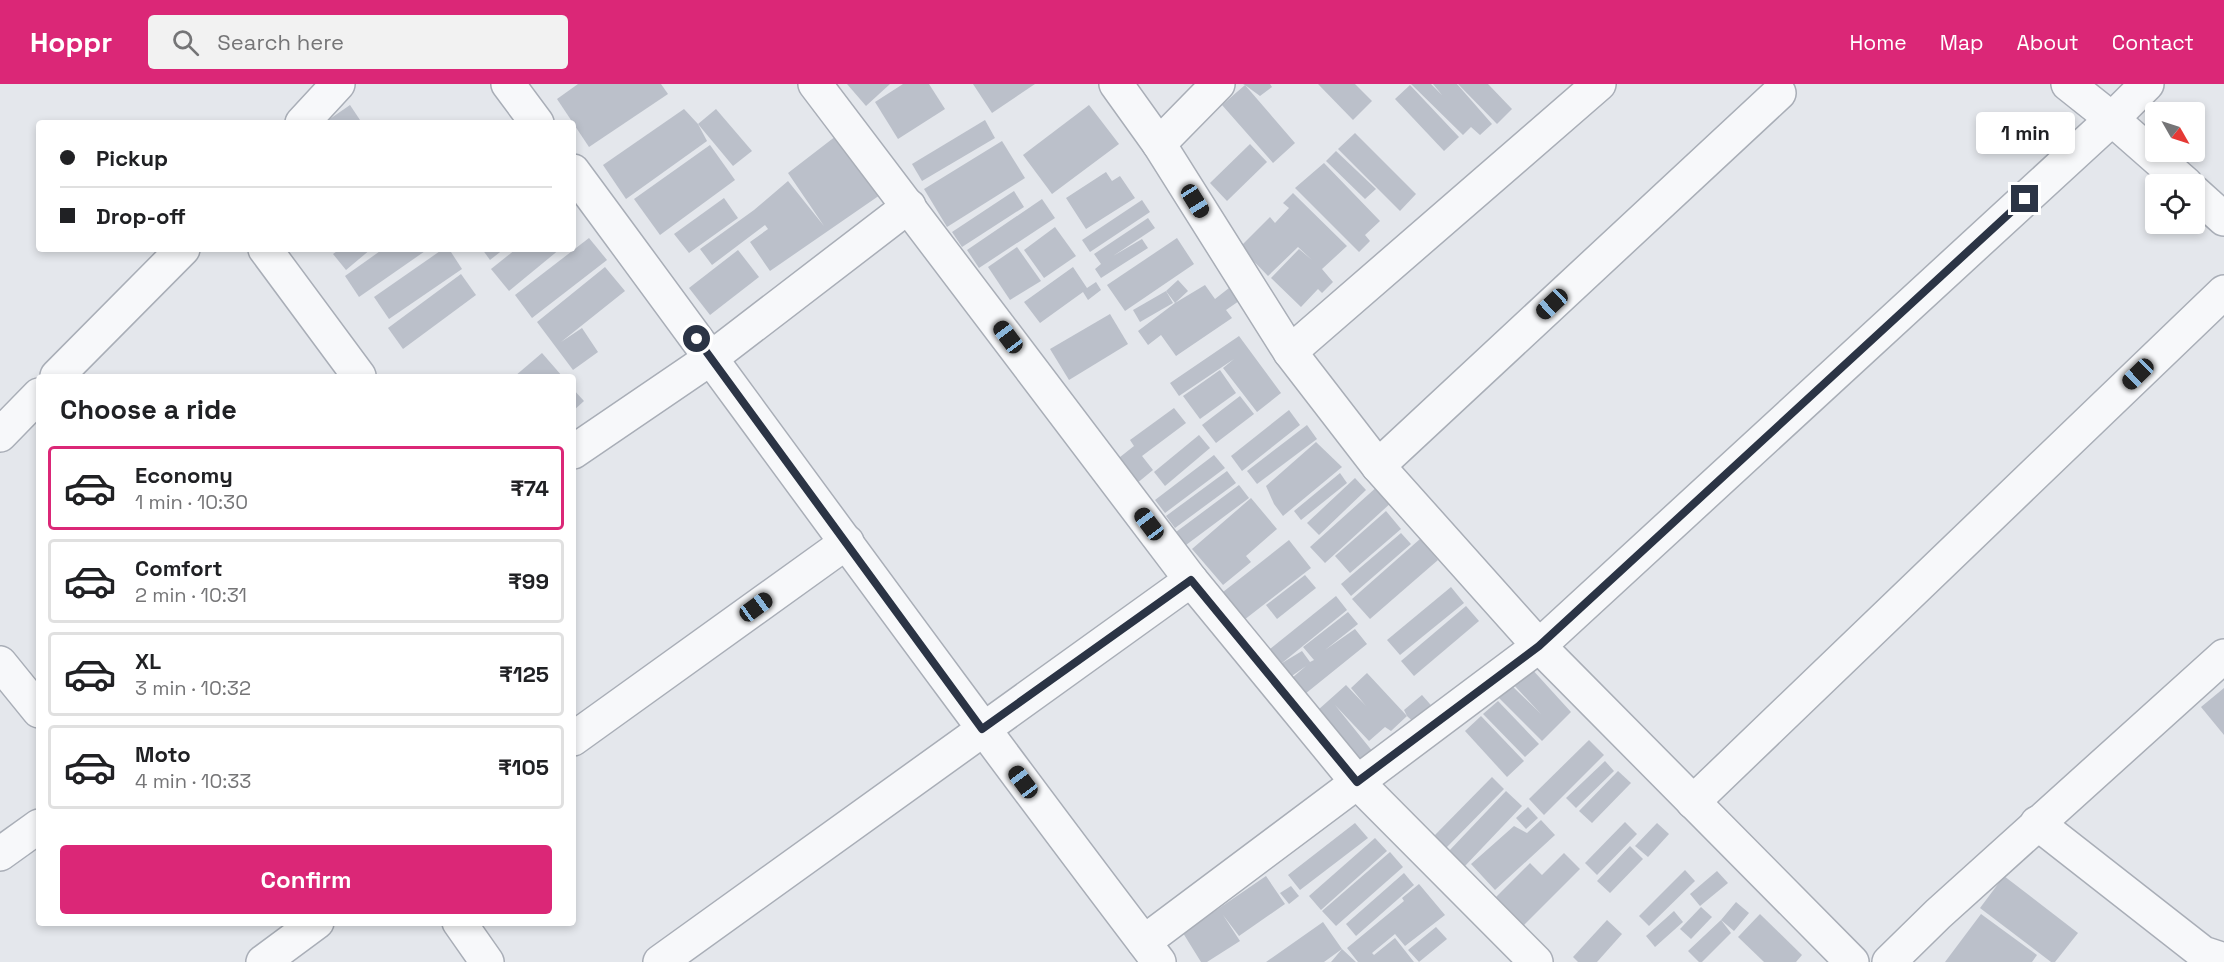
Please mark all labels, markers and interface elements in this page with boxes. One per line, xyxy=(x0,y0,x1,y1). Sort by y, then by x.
search box xyxy=(148,15,568,69)
text: Hoppr xyxy=(30,24,112,60)
icon: search xyxy=(169,26,202,59)
text: Search here xyxy=(217,28,344,56)
text: Home xyxy=(1849,29,1907,56)
text: Map xyxy=(1940,29,1984,56)
text: About xyxy=(2017,29,2079,56)
text: Contact xyxy=(2112,29,2194,56)
north arrow xyxy=(2145,102,2205,162)
map controls xyxy=(2145,102,2205,234)
callout: 1 min xyxy=(1976,112,2074,154)
text: 1 min xyxy=(2001,120,2050,146)
text: Pickup xyxy=(96,144,168,172)
button: locate xyxy=(2145,174,2205,234)
car xyxy=(1178,181,1212,221)
route end xyxy=(2011,185,2038,212)
text: Drop-off xyxy=(96,202,186,230)
car xyxy=(1533,285,1571,323)
car xyxy=(990,317,1026,357)
route start xyxy=(683,325,710,352)
car xyxy=(2119,355,2157,393)
text: Choose a ride xyxy=(60,392,237,427)
icon: car xyxy=(63,461,117,515)
text: Economy xyxy=(135,461,233,489)
text: ₹74 xyxy=(510,474,549,502)
text: 1 min · 10:30 xyxy=(135,489,248,515)
car xyxy=(1131,504,1167,544)
icon: car xyxy=(63,554,117,608)
text: Comfort xyxy=(135,554,223,582)
text: ₹99 xyxy=(508,567,549,595)
text: 2 min · 10:31 xyxy=(135,582,247,608)
car xyxy=(736,589,776,625)
icon: car xyxy=(63,647,117,701)
text: XL xyxy=(135,647,161,675)
text: ₹125 xyxy=(499,660,549,688)
text: 3 min · 10:32 xyxy=(135,675,251,701)
icon: car xyxy=(63,740,117,794)
text: Moto xyxy=(135,740,191,768)
text: ₹105 xyxy=(498,753,549,781)
car xyxy=(1005,762,1041,802)
text: 4 min · 10:33 xyxy=(135,768,251,794)
button: Confirm xyxy=(60,845,552,914)

